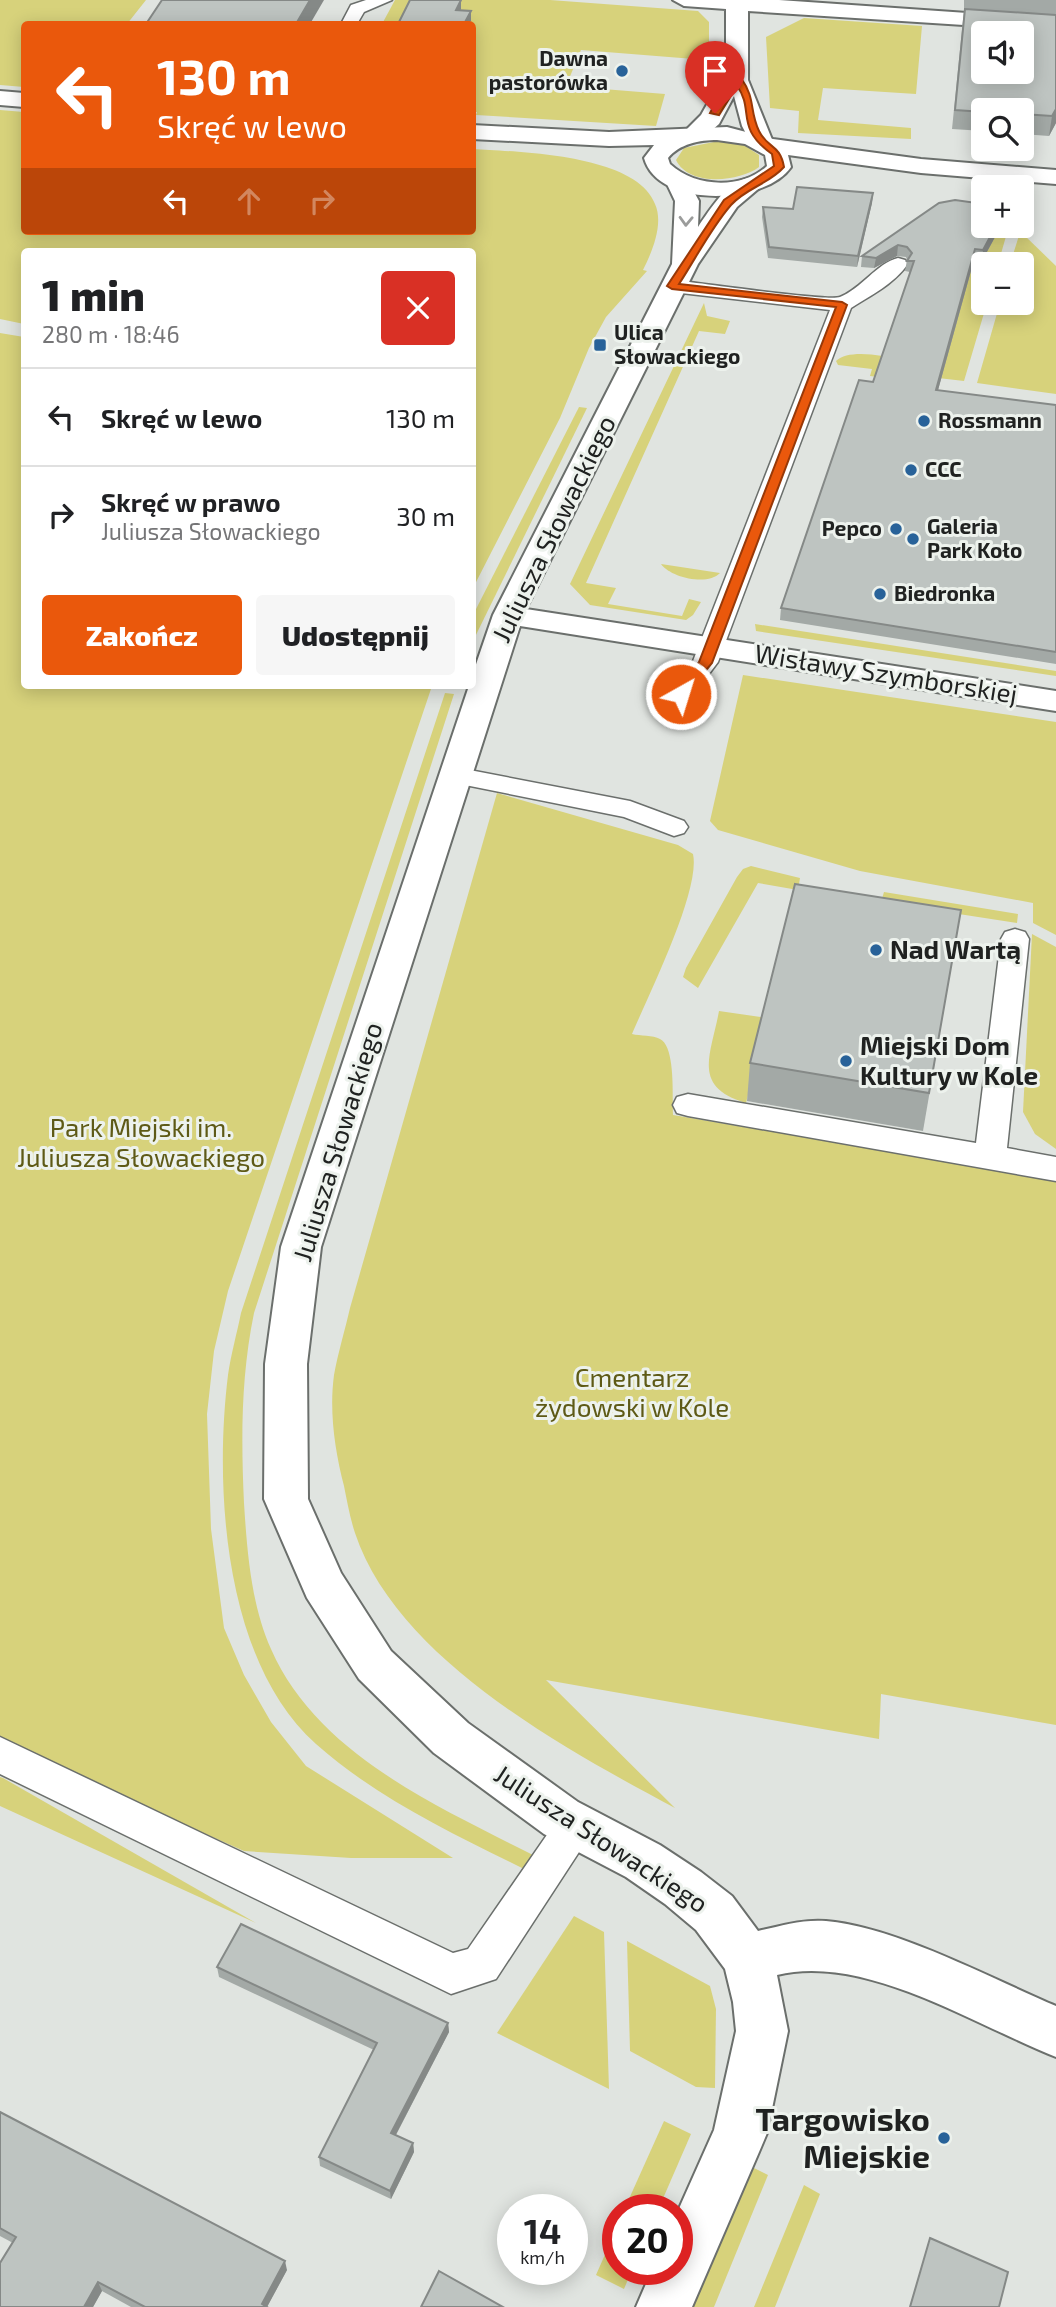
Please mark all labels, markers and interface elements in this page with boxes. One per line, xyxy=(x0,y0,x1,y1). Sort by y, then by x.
map controls xyxy=(971,21,1034,315)
button: sound xyxy=(971,21,1034,84)
pin xyxy=(685,41,745,113)
place label: Dawna pastorówka xyxy=(489,45,608,94)
text: 130 m xyxy=(157,46,291,105)
icon: left xyxy=(42,49,133,140)
icon: arrive xyxy=(696,52,734,90)
marker: Dawna pastorówka xyxy=(614,63,630,79)
button: search xyxy=(971,98,1034,161)
text: Skręć w lewo xyxy=(157,106,347,144)
button: + xyxy=(971,175,1034,238)
icon: left xyxy=(157,182,195,220)
icon: ahead xyxy=(230,182,268,220)
icon: right xyxy=(303,182,341,220)
one-way arrow xyxy=(678,215,693,226)
button: − xyxy=(971,252,1034,315)
text: 1 min xyxy=(42,269,145,319)
button: close xyxy=(381,271,455,345)
place label: Ulica Słowackiego xyxy=(614,319,740,368)
text: 280 m · 18:46 xyxy=(42,320,180,348)
marker: Ulica Słowackiego xyxy=(592,337,608,353)
icon: left xyxy=(42,398,80,436)
text: Skręć w lewo xyxy=(101,402,262,433)
text: 130 m xyxy=(386,402,455,433)
place label: Rossmann xyxy=(938,407,1042,432)
street label: Juliusza Słowackiego xyxy=(484,410,621,647)
marker: Rossmann xyxy=(916,413,932,429)
place label: CCC xyxy=(925,456,962,481)
marker: CCC xyxy=(903,462,919,478)
text: Skręć w prawo xyxy=(101,486,281,517)
icon: right xyxy=(42,496,80,534)
text: 30 m xyxy=(396,500,455,531)
place label: Galeria Park Koło xyxy=(927,513,1022,562)
place label: Pepco xyxy=(822,515,882,540)
text: Juliusza Słowackiego xyxy=(101,517,321,545)
marker: Pepco xyxy=(888,521,904,537)
marker: Galeria Park Koło xyxy=(905,531,921,547)
place label: Biedronka xyxy=(894,580,995,605)
marker: Biedronka xyxy=(872,586,888,602)
button: Zakończ xyxy=(42,595,242,675)
button: Udostępnij xyxy=(256,595,455,675)
street label: Wisławy Szymborskiej xyxy=(753,636,1020,709)
position arrow xyxy=(644,657,718,731)
place label: Nad Wartą xyxy=(890,933,1021,964)
marker: Nad Wartą xyxy=(868,942,884,958)
street label: Juliusza Słowackiego xyxy=(285,1018,388,1265)
place label: Miejski Dom Kultury w Kole xyxy=(860,1029,1038,1091)
marker: Miejski Dom Kultury w Kole xyxy=(838,1053,854,1069)
park label: Park Miejski im. Juliusza Słowackiego xyxy=(17,1111,265,1172)
park label: Cmentarz żydowski w Kole xyxy=(535,1361,729,1422)
street label: Juliusza Słowackiego xyxy=(489,1757,714,1918)
place label: Targowisko Miejskie xyxy=(755,2099,930,2174)
marker: Targowisko Miejskie xyxy=(936,2130,952,2146)
speed limit sign: 20 xyxy=(602,2194,693,2285)
text: 14 xyxy=(524,2209,561,2251)
text: km/h xyxy=(520,2246,565,2268)

